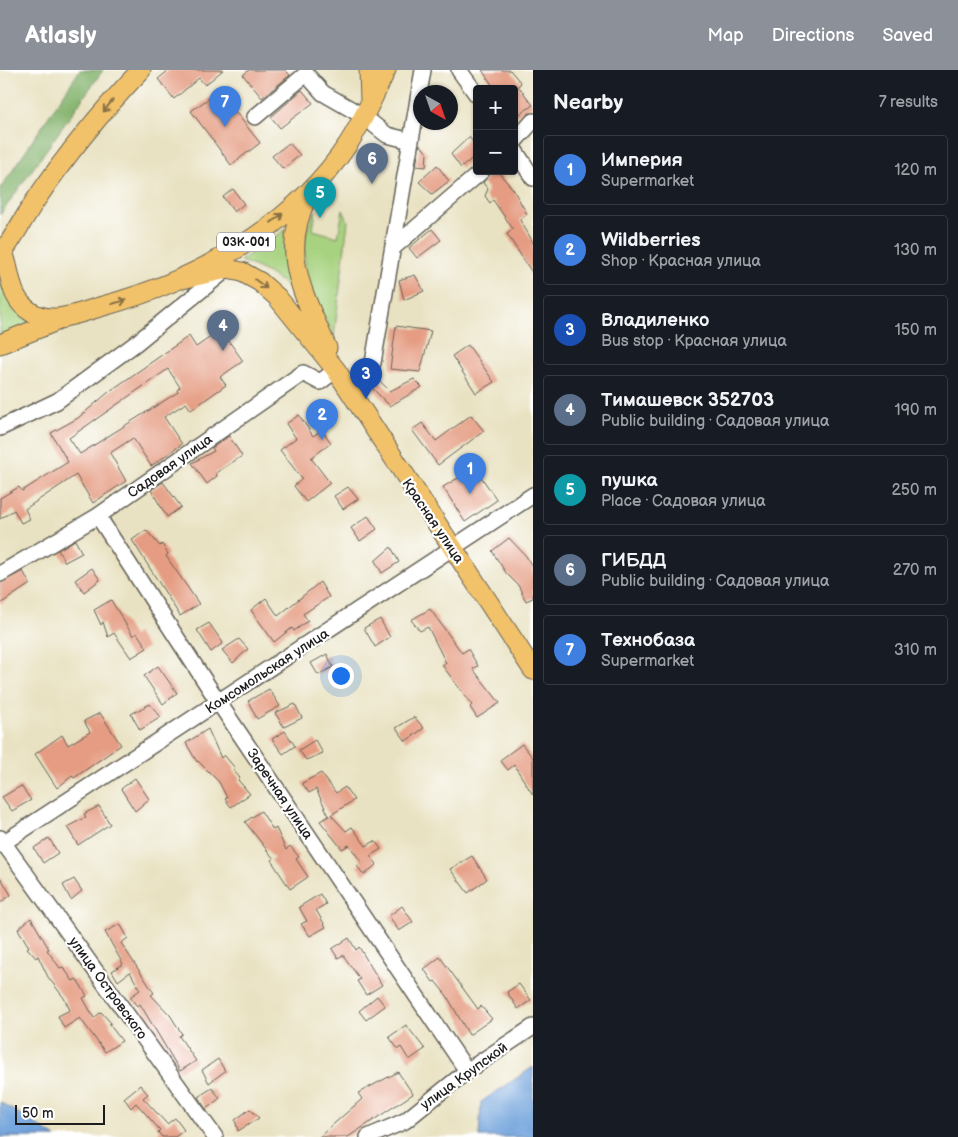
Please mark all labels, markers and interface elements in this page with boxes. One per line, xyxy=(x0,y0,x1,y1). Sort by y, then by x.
text: Atlasly xyxy=(25,21,96,50)
text: Map xyxy=(708,25,744,46)
text: Directions xyxy=(772,25,854,46)
text: Saved xyxy=(882,25,933,46)
north arrow xyxy=(413,85,458,130)
map controls xyxy=(473,85,518,175)
button: + xyxy=(473,85,518,130)
pin: 7 xyxy=(209,86,241,127)
text: Nearby xyxy=(553,90,623,115)
text: 7 results xyxy=(879,93,938,112)
one-way arrow xyxy=(103,99,114,112)
button: − xyxy=(473,130,518,175)
pin: 6 xyxy=(356,143,388,184)
text: Империя xyxy=(601,149,683,172)
text: 1 xyxy=(567,161,573,180)
text: 120 m xyxy=(894,161,937,180)
text: Supermarket xyxy=(601,172,694,191)
pin: 5 xyxy=(304,177,336,218)
one-way arrow xyxy=(270,213,283,224)
text: Wildberries xyxy=(601,229,701,252)
road number: 03К-001 xyxy=(217,232,275,252)
text: 2 xyxy=(565,241,575,260)
text: 130 m xyxy=(894,241,937,260)
text: Shop · Красная улица xyxy=(601,252,761,271)
one-way arrow xyxy=(254,279,268,289)
one-way arrow xyxy=(111,296,127,306)
text: Владиленко xyxy=(601,309,709,332)
pin: 4 xyxy=(207,310,239,351)
text: 3 xyxy=(565,321,575,340)
text: 150 m xyxy=(895,321,937,340)
text: Bus stop · Красная улица xyxy=(601,332,787,351)
pin: 3 xyxy=(350,358,382,399)
text: Тимашевск 352703 xyxy=(601,389,774,412)
pin: 2 xyxy=(306,399,338,440)
text: 4 xyxy=(565,401,575,420)
text: 190 m xyxy=(895,401,937,420)
text: Public building · Садовая улица xyxy=(601,412,829,431)
street label: Садовая улица xyxy=(124,430,216,501)
pin: 1 xyxy=(454,453,486,494)
text: пушка xyxy=(601,469,658,492)
street label: Красная улица xyxy=(398,475,468,567)
text: 5 xyxy=(565,481,575,500)
text: 250 m xyxy=(891,481,937,500)
text: Place · Садовая улица xyxy=(601,492,766,511)
text: ГИБДД xyxy=(601,549,666,572)
text: 6 xyxy=(565,561,575,580)
text: 270 m xyxy=(893,561,937,580)
text: Public building · Садовая улица xyxy=(601,572,829,591)
street label: Комсомольская улица xyxy=(202,624,332,717)
text: Технобаза xyxy=(601,629,695,652)
text: 7 xyxy=(566,641,574,660)
text: 310 m xyxy=(894,641,937,660)
text: Supermarket xyxy=(601,652,694,671)
your location xyxy=(328,663,354,689)
street label: Заречная улица xyxy=(243,745,317,843)
street label: улица Островского xyxy=(65,934,151,1042)
street label: улица Крупской xyxy=(417,1039,511,1113)
scale bar xyxy=(15,1102,105,1125)
text: 50 m xyxy=(22,1105,54,1122)

